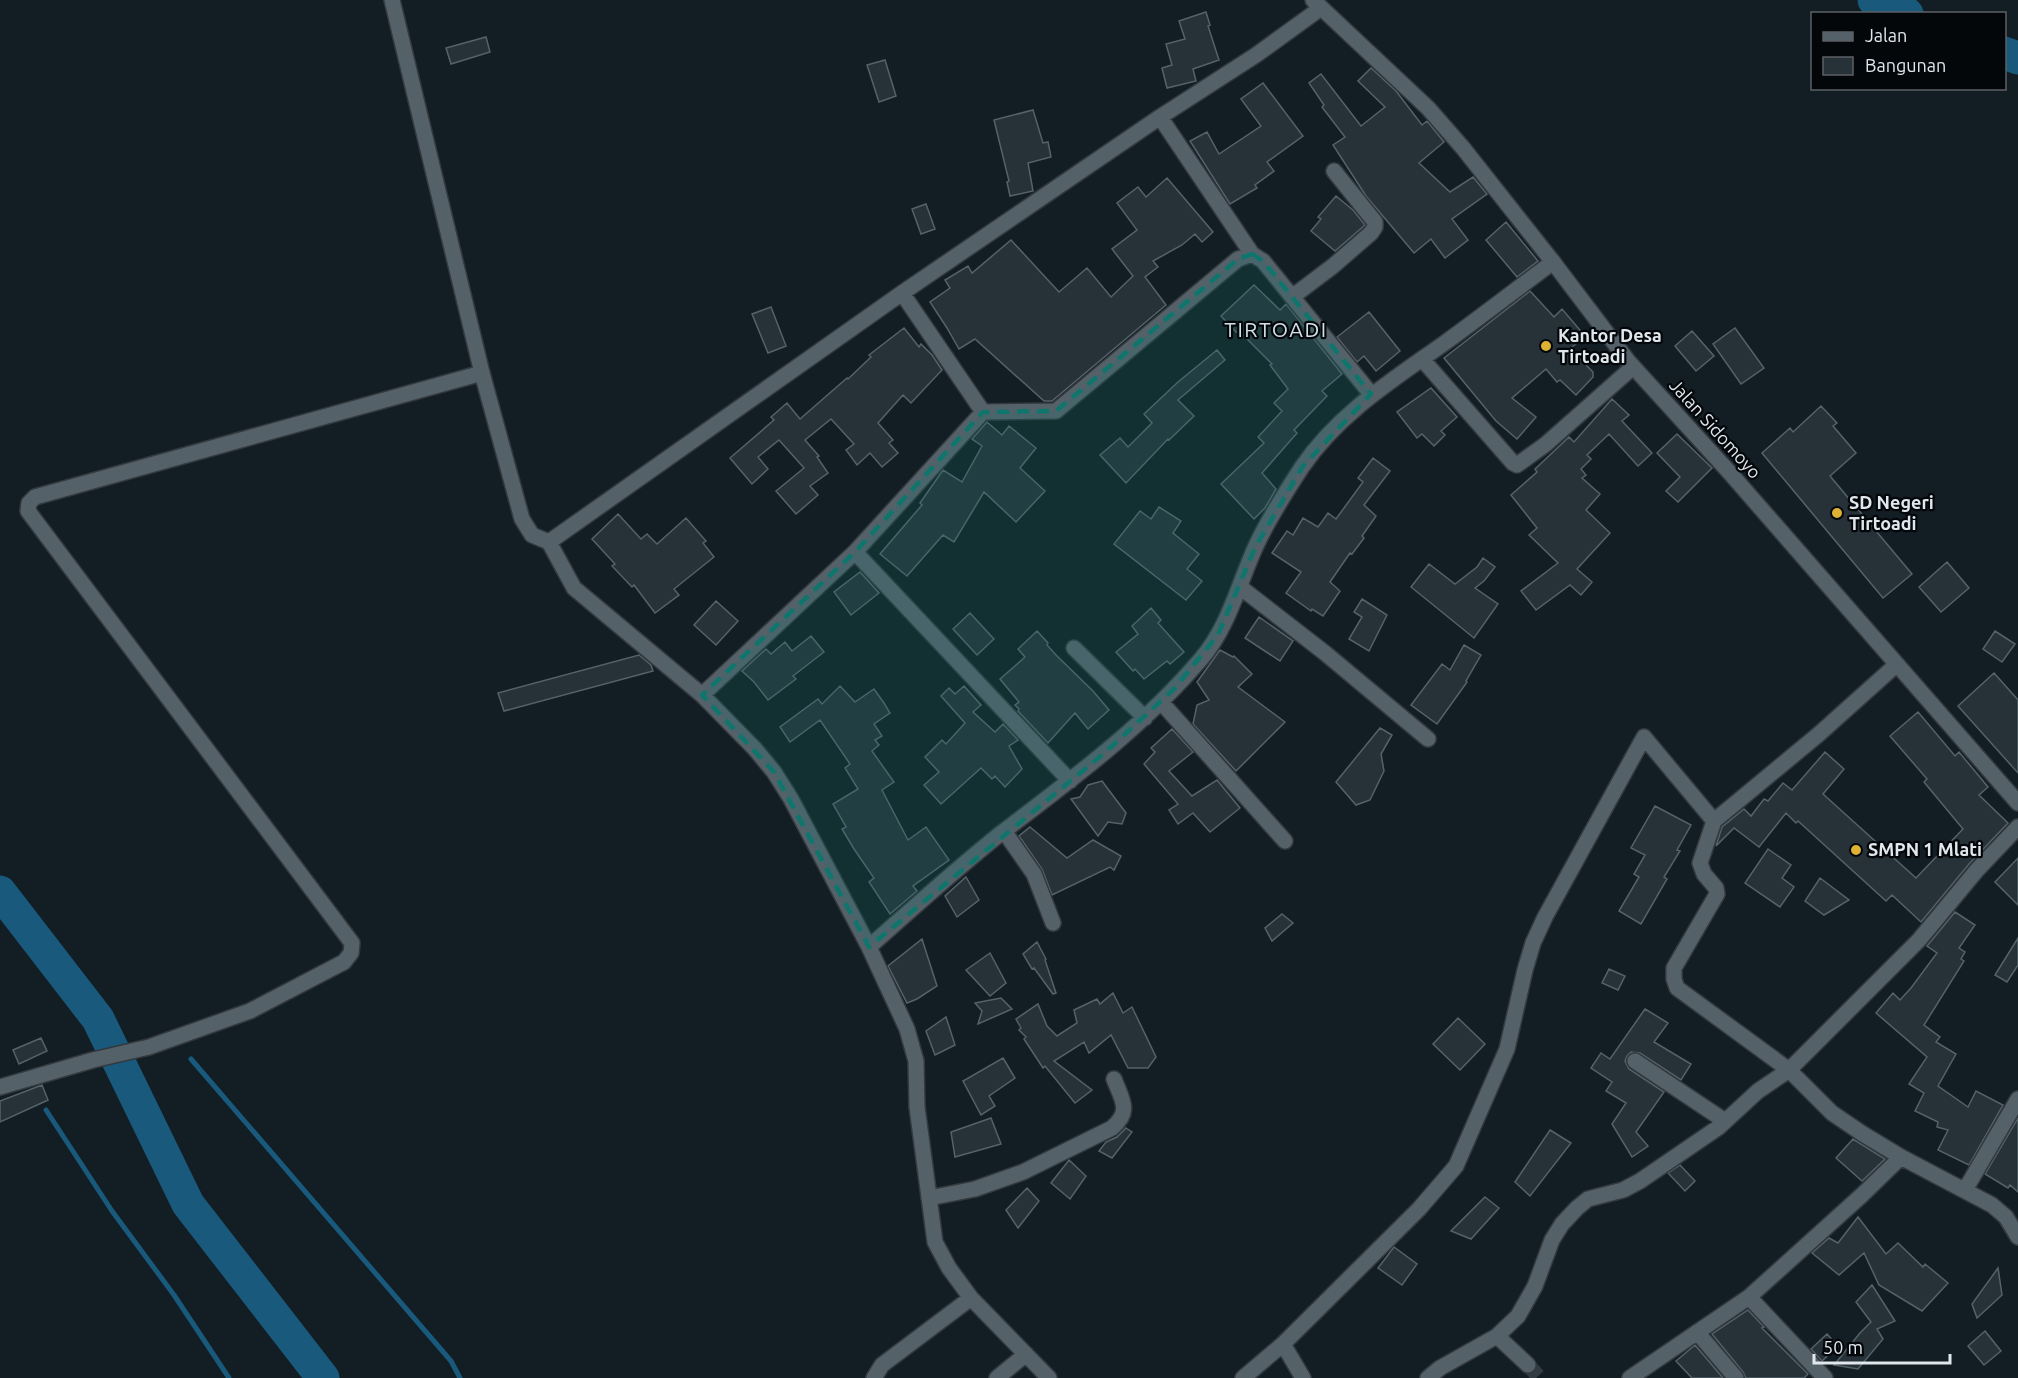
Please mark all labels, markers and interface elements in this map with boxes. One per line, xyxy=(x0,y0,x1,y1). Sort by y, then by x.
legend xyxy=(1811,12,2006,90)
text: Jalan xyxy=(1865,25,1907,45)
text: Bangunan xyxy=(1865,55,1946,75)
district label: TIRTOADI xyxy=(1224,317,1328,341)
place label: Kantor Desa Tirtoadi xyxy=(1558,325,1662,366)
marker: Kantor Desa Tirtoadi xyxy=(1539,339,1553,353)
street label: Jalan Sidomoyo xyxy=(1666,375,1766,482)
place label: SD Negeri Tirtoadi xyxy=(1849,492,1934,533)
marker: SD Negeri Tirtoadi xyxy=(1830,506,1844,520)
place label: SMPN 1 Mlati xyxy=(1868,839,1982,859)
marker: SMPN 1 Mlati xyxy=(1849,843,1863,857)
scale bar xyxy=(1814,1327,1950,1365)
text: 50 m xyxy=(1823,1337,1863,1357)

